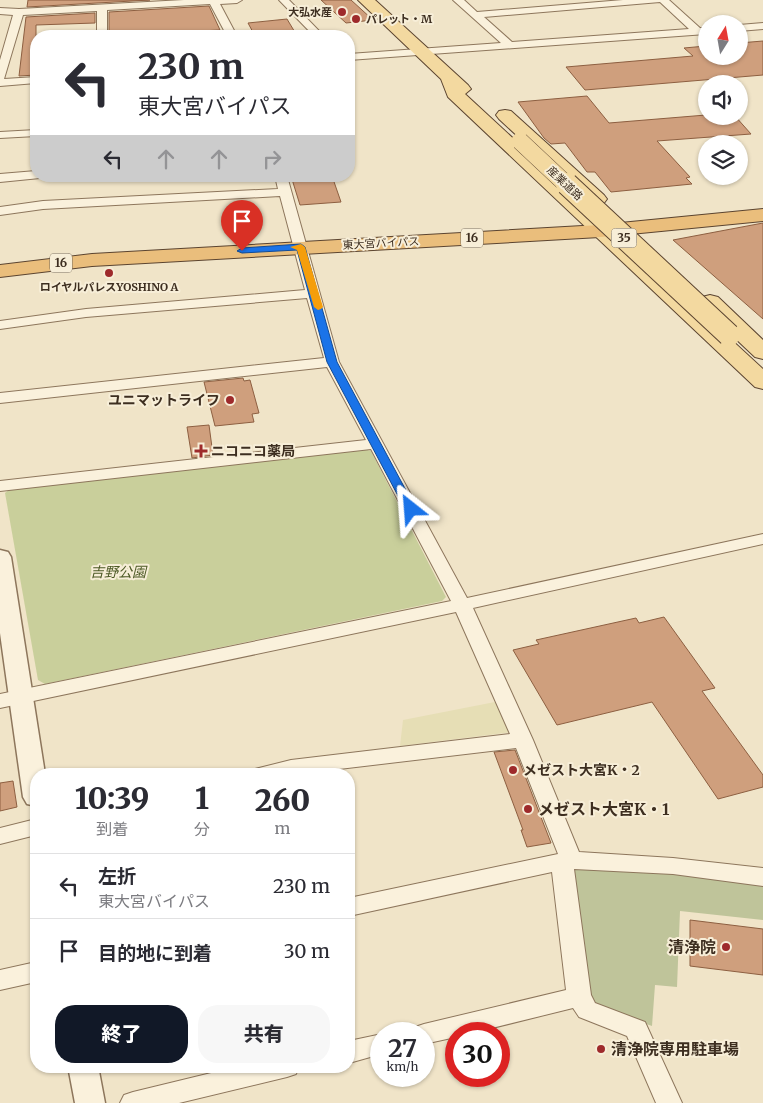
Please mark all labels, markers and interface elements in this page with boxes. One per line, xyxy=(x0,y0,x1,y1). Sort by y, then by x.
place label: 大弘水産 xyxy=(288,5,332,19)
marker: 大弘水産 xyxy=(336,6,348,18)
place label: パレット・M xyxy=(366,12,433,26)
marker: パレット・M xyxy=(350,13,362,25)
north arrow xyxy=(698,15,748,65)
map controls xyxy=(698,15,748,185)
text: 230 m xyxy=(138,45,244,89)
icon: left xyxy=(55,50,120,115)
button: sound xyxy=(698,75,748,125)
text: 東大宮バイパス xyxy=(138,92,292,120)
button: layers xyxy=(698,135,748,185)
icon: left xyxy=(99,145,127,173)
icon: ahead xyxy=(152,145,180,173)
icon: ahead xyxy=(205,145,233,173)
icon: right xyxy=(258,145,286,173)
street label: 産業道路 xyxy=(544,163,586,203)
pin xyxy=(221,200,263,251)
icon: arrive xyxy=(228,207,256,235)
road number: 16 xyxy=(461,228,483,248)
road number: 35 xyxy=(612,228,636,248)
street label: 東大宮バイパス xyxy=(342,234,420,252)
road number: 16 xyxy=(50,254,72,272)
marker: ロイヤルパレスYOSHINO A xyxy=(103,267,115,279)
place label: ロイヤルパレスYOSHINO A xyxy=(40,280,179,294)
place label: ユニマットライフ xyxy=(108,391,220,409)
marker: ユニマットライフ xyxy=(224,394,236,406)
place label: ニコニコ薬局 xyxy=(211,442,295,460)
marker: ニコニコ薬局 xyxy=(195,445,207,457)
position arrow xyxy=(384,482,436,534)
park label: 吉野公園 xyxy=(90,563,148,581)
place label: メゼスト大宮K・2 xyxy=(523,761,640,779)
marker: メゼスト大宮K・2 xyxy=(507,764,519,776)
text: 10:39 xyxy=(75,779,149,817)
text: 1 xyxy=(195,779,209,817)
text: 260 xyxy=(255,781,310,819)
place label: メゼスト大宮K・1 xyxy=(538,799,670,819)
marker: メゼスト大宮K・1 xyxy=(522,803,534,815)
text: m xyxy=(275,818,290,838)
text: 到着 xyxy=(96,819,128,839)
text: 分 xyxy=(194,819,210,839)
text: 左折 xyxy=(98,864,136,888)
icon: left xyxy=(55,872,83,900)
text: 230 m xyxy=(273,874,330,898)
text: 東大宮バイパス xyxy=(98,891,210,911)
icon: arrive xyxy=(55,937,83,965)
place label: 清浄院 xyxy=(668,937,716,957)
text: 30 m xyxy=(284,939,330,963)
text: 目的地に到着 xyxy=(98,941,212,965)
marker: 清浄院 xyxy=(720,941,732,953)
button: 終了 xyxy=(55,1005,188,1063)
button: 共有 xyxy=(198,1005,330,1063)
speed limit sign: 30 xyxy=(445,1022,510,1087)
text: 27 xyxy=(388,1032,417,1064)
place label: 清浄院専用駐車場 xyxy=(611,1039,739,1059)
marker: 清浄院専用駐車場 xyxy=(595,1043,607,1055)
text: km/h xyxy=(387,1059,418,1074)

